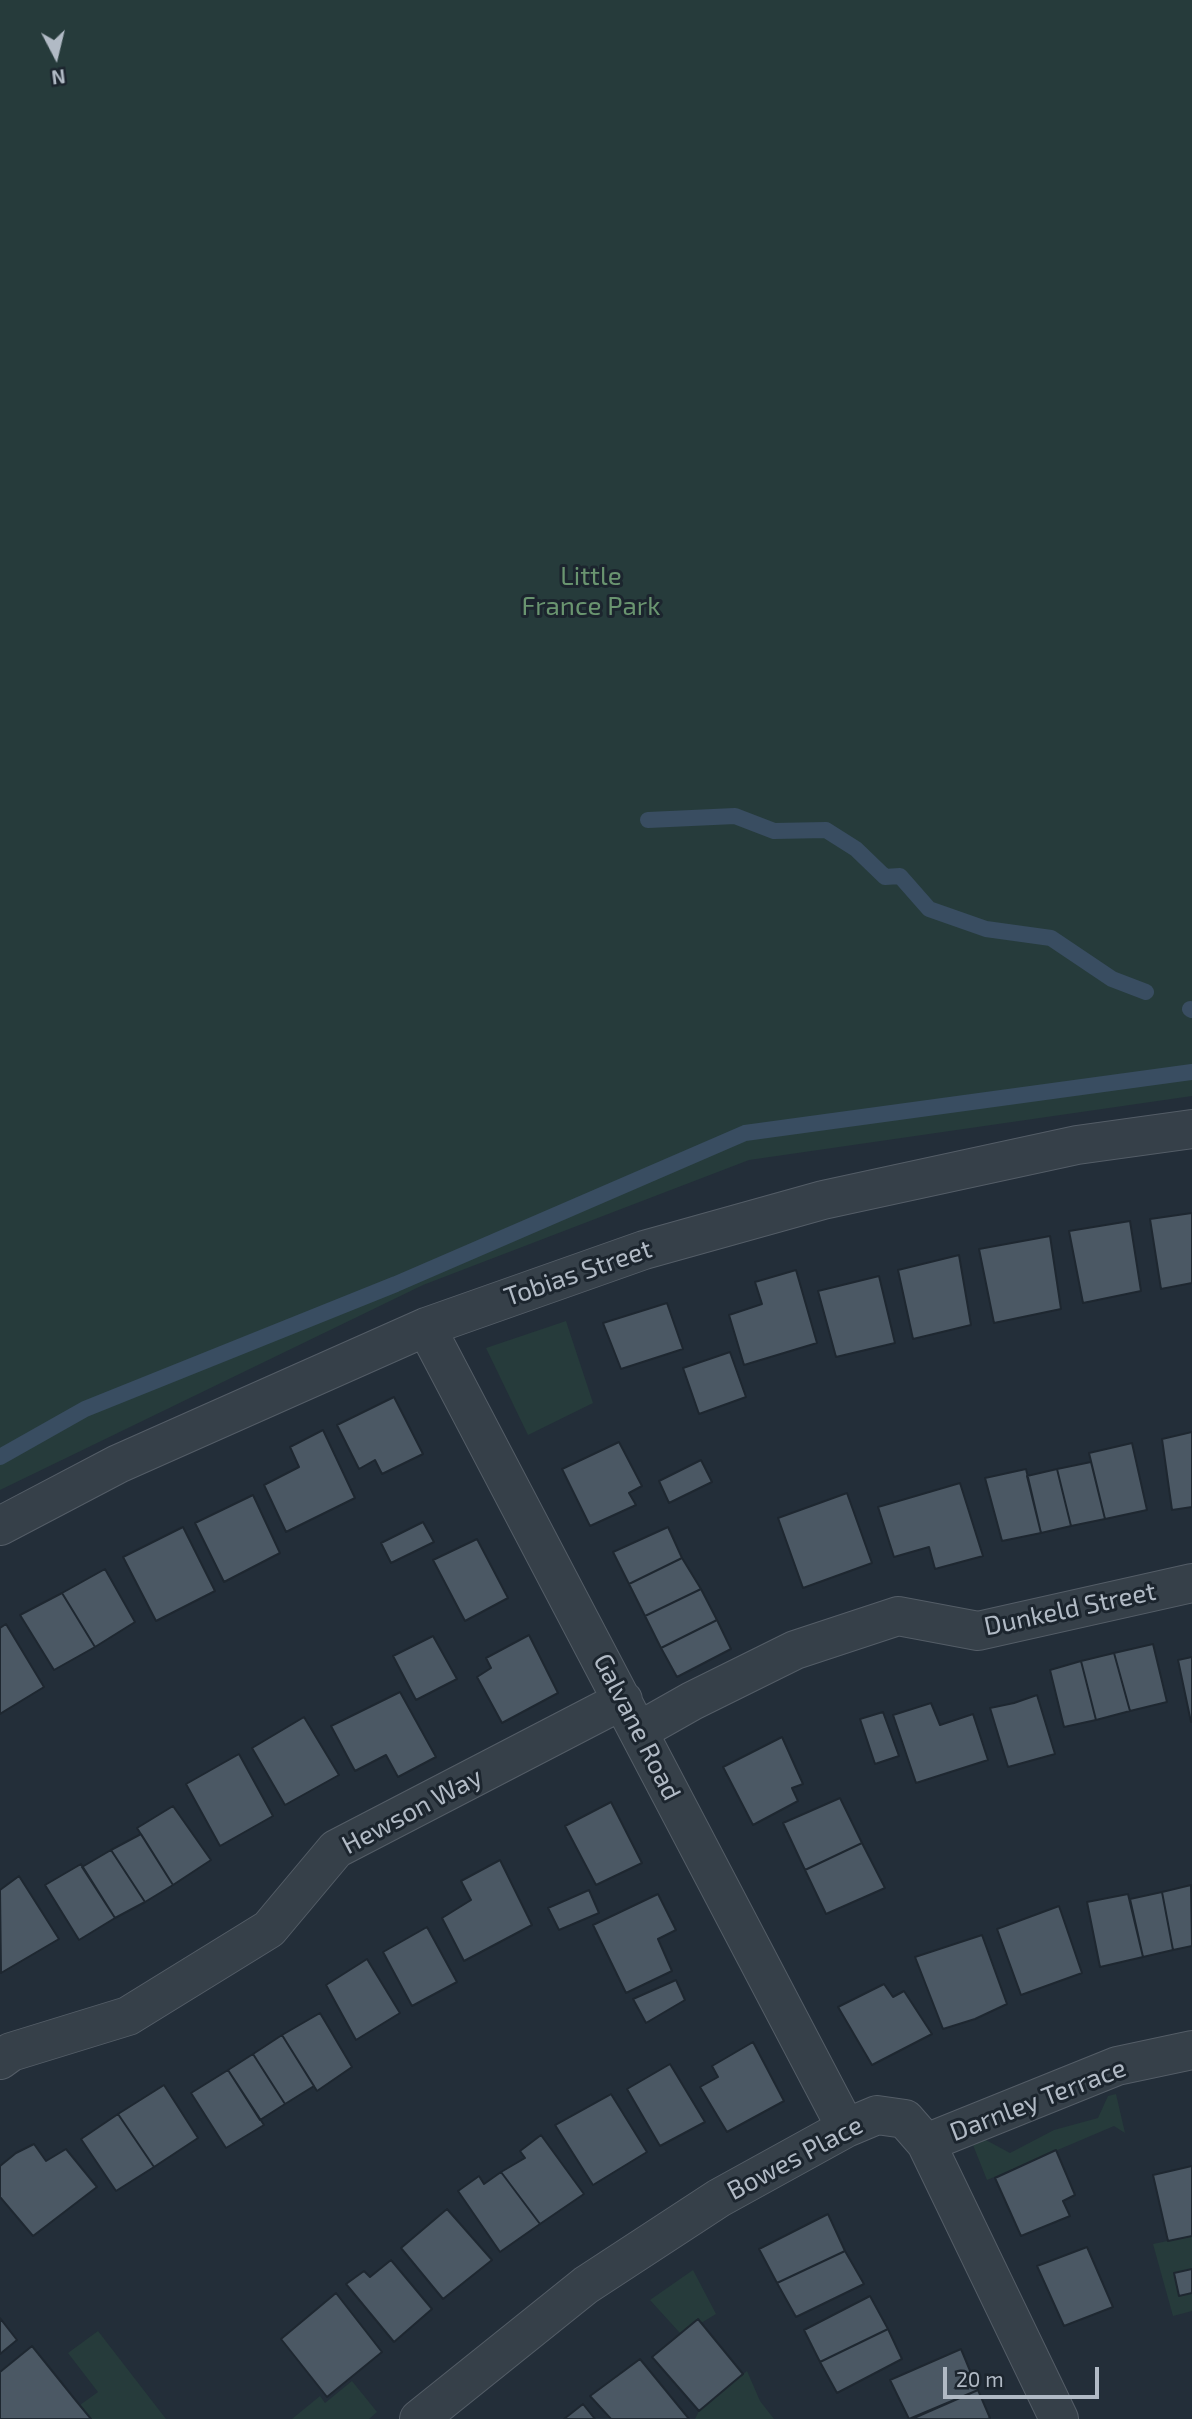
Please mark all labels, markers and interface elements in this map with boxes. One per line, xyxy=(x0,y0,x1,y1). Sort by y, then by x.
north arrow xyxy=(21,21,91,91)
text: N xyxy=(50,65,67,90)
park label: Little France Park xyxy=(522,560,660,622)
street label: Tobias Street xyxy=(500,1233,656,1313)
street label: Dunkeld Street xyxy=(981,1576,1159,1642)
street label: Galvane Road xyxy=(587,1648,687,1806)
street label: Hewson Way xyxy=(337,1761,487,1861)
street label: Darnley Terrace xyxy=(946,2052,1130,2148)
street label: Bowes Place xyxy=(722,2109,868,2207)
scale bar xyxy=(947,2352,1103,2396)
text: 20 m xyxy=(956,2366,1004,2391)

